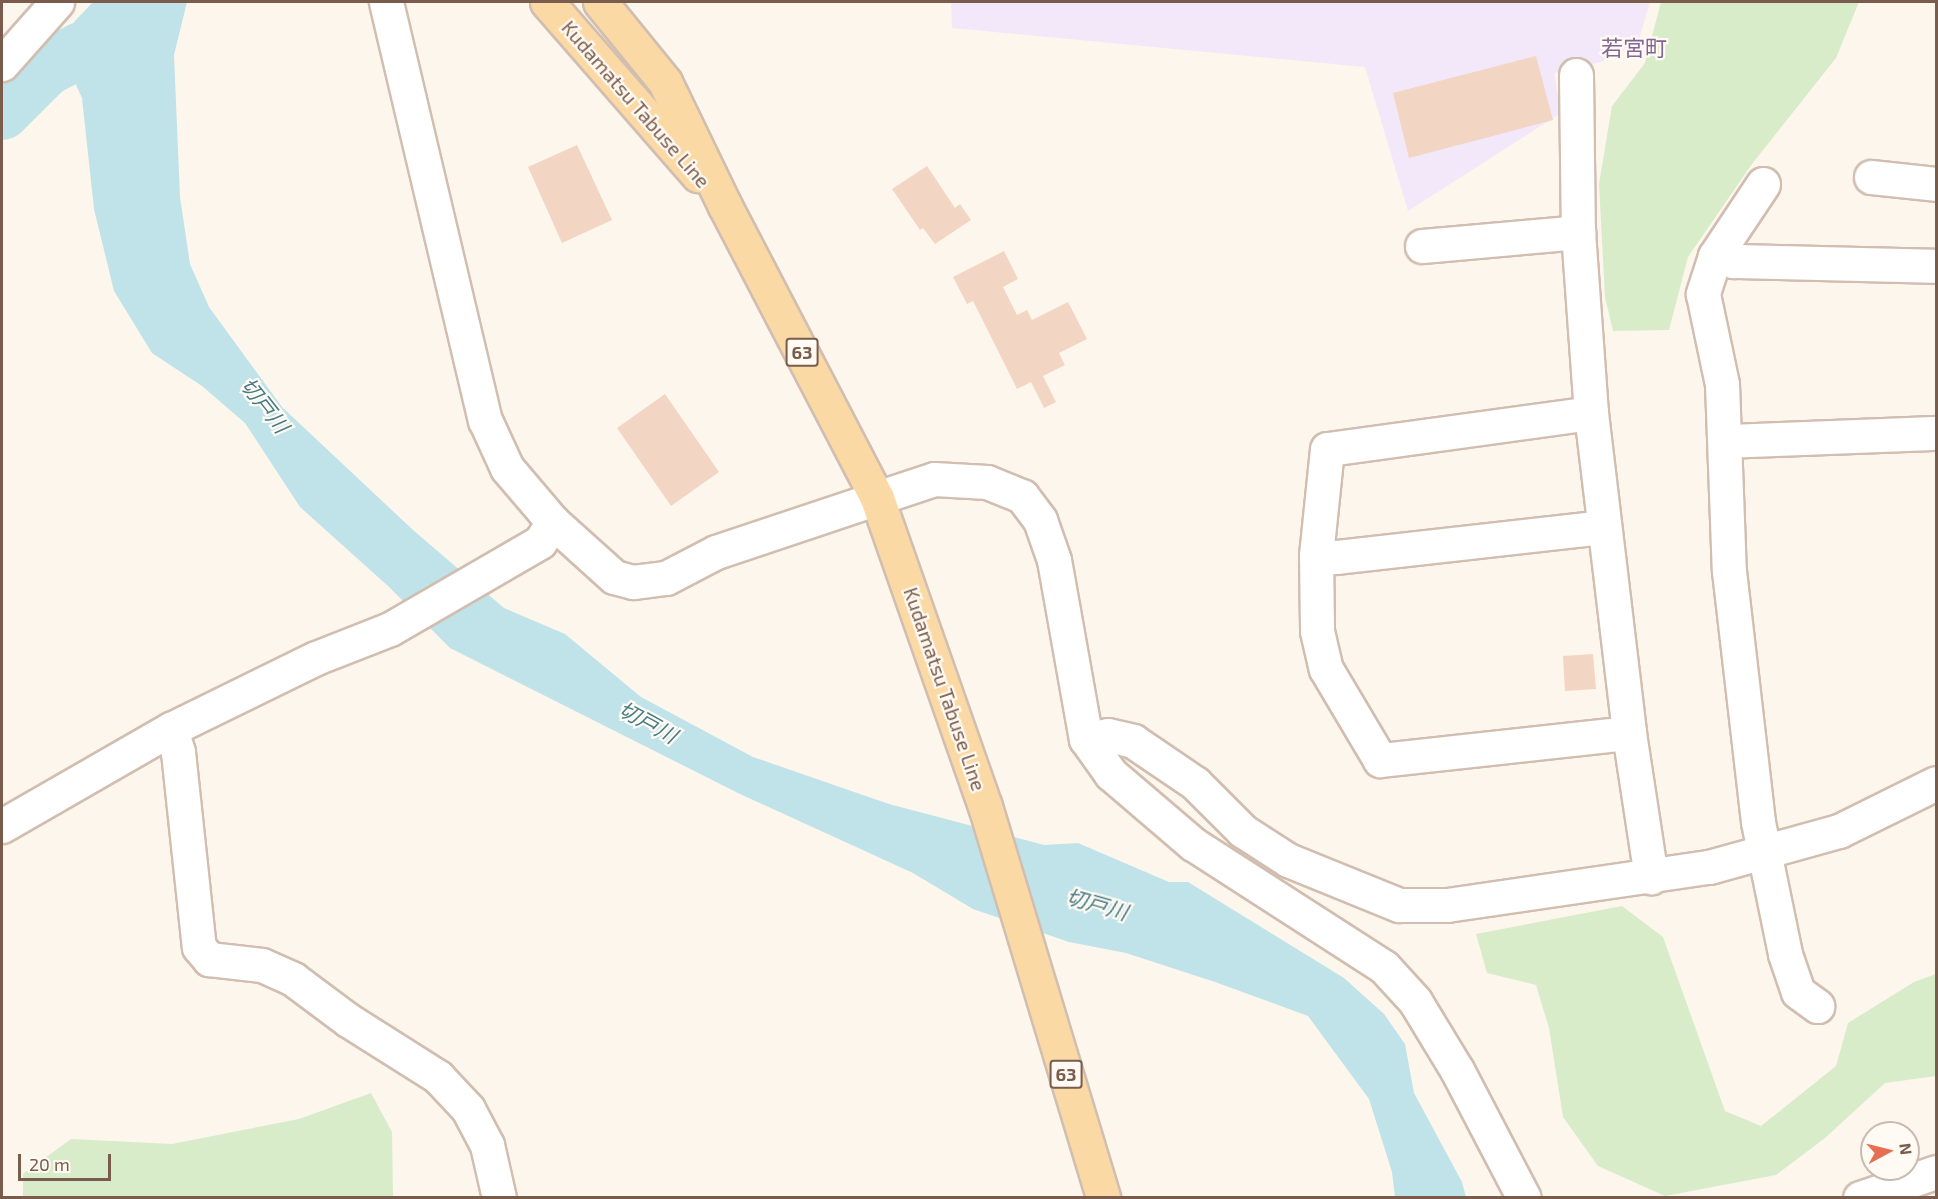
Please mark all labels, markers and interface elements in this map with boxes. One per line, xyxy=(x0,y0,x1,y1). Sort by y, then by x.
street label: Kudamatsu Tabuse Line xyxy=(557,15,715,193)
district label: 若宮町 xyxy=(1601,35,1667,61)
road number: 63 xyxy=(786,337,818,367)
water label: 切戸川 xyxy=(236,372,294,438)
street label: Kudamatsu Tabuse Line xyxy=(899,584,991,794)
water label: 切戸川 xyxy=(614,696,682,748)
water label: 切戸川 xyxy=(1063,883,1131,925)
road number: 63 xyxy=(1050,1059,1082,1089)
north arrow xyxy=(1860,1121,1920,1181)
scale bar xyxy=(21,1142,114,1180)
text: N xyxy=(1896,1142,1917,1156)
text: 20 m xyxy=(29,1153,70,1175)

